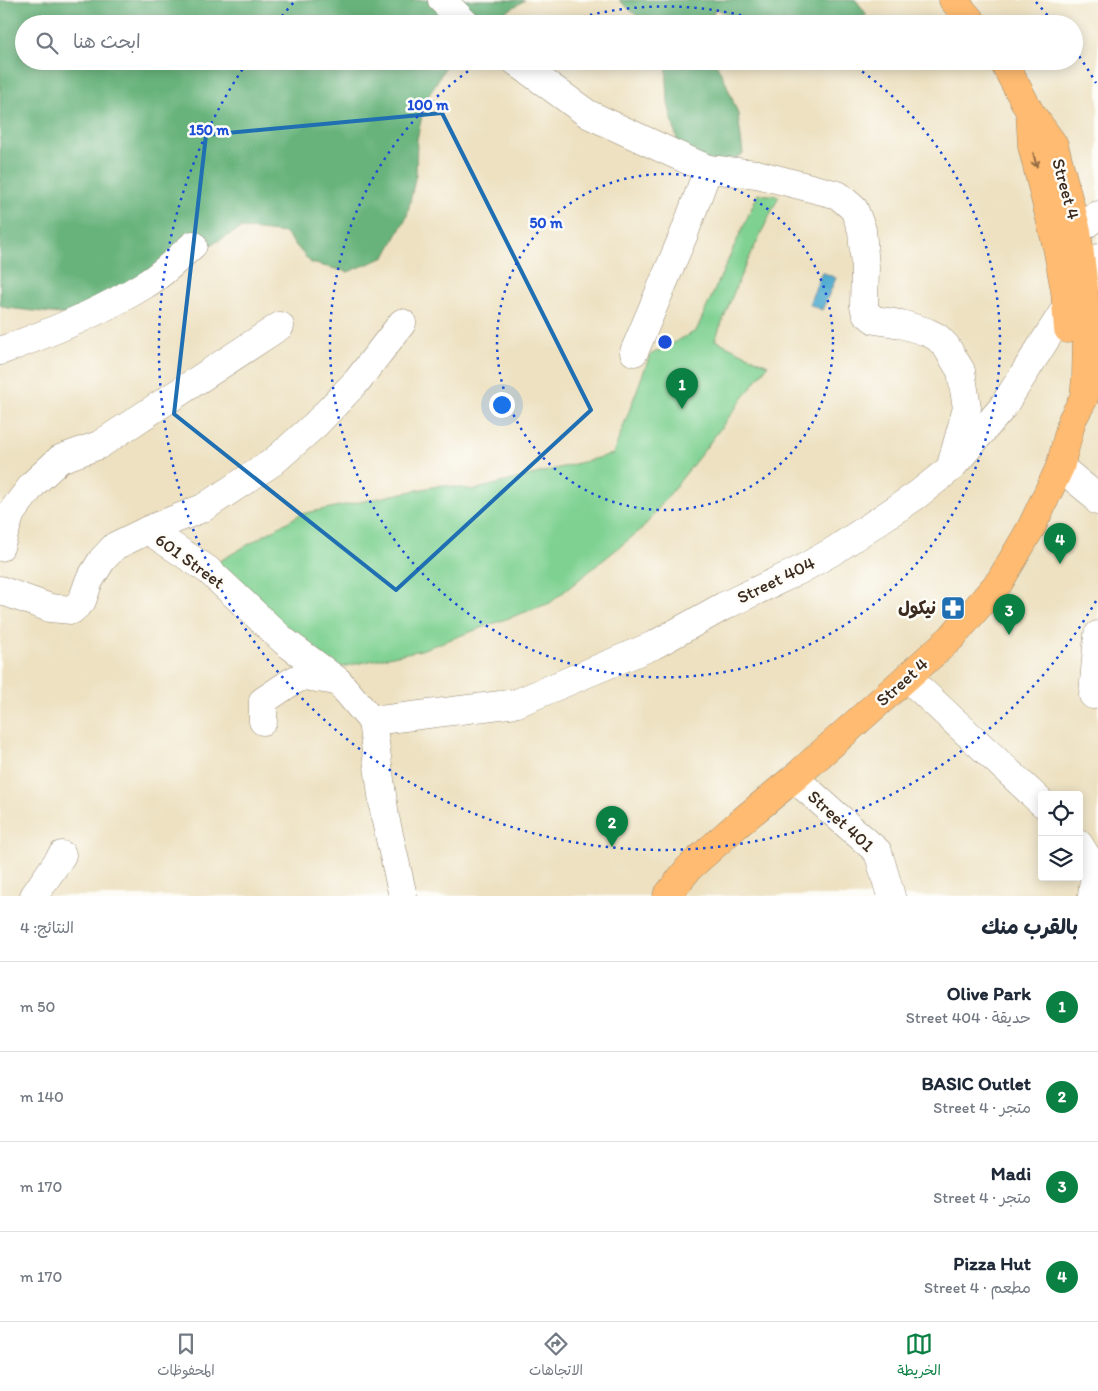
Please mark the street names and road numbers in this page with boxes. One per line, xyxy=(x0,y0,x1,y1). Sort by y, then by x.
street label: Street 4 xyxy=(1047,156,1085,222)
street label: 601 Street xyxy=(151,528,229,594)
street label: Street 404 xyxy=(733,552,819,608)
street label: Street 4 xyxy=(871,653,933,711)
street label: Street 401 xyxy=(803,785,879,857)

